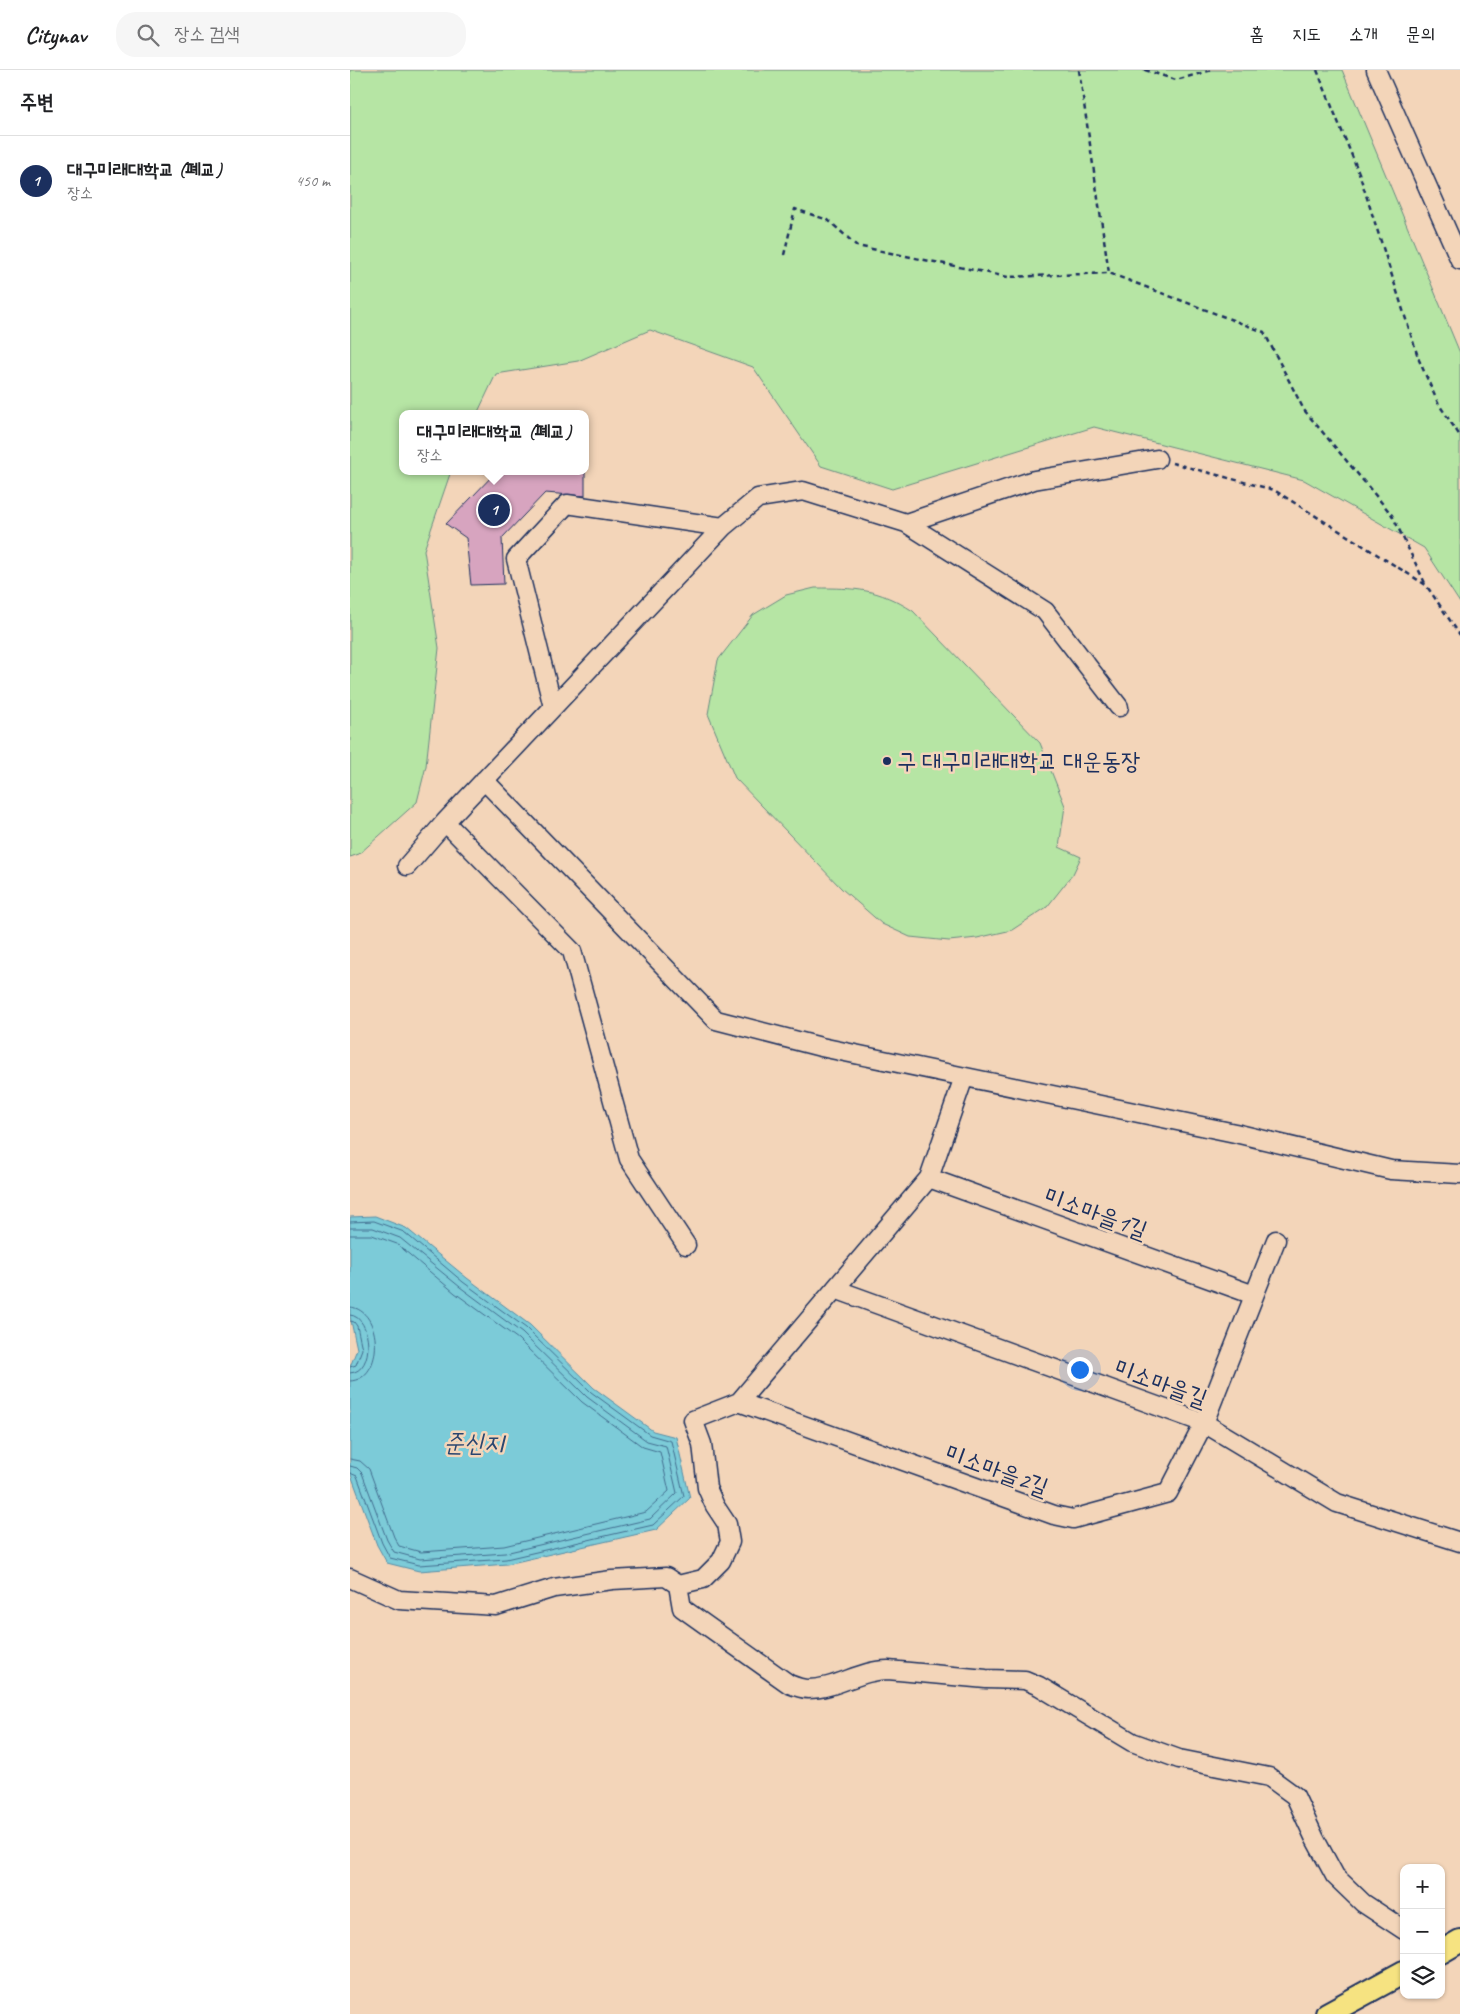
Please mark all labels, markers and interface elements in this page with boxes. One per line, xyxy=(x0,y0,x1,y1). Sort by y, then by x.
search box xyxy=(116,12,466,57)
text: Citynav xyxy=(25,20,86,50)
icon: search xyxy=(134,21,162,49)
text: 장소 검색 xyxy=(174,22,240,46)
text: 홈 xyxy=(1250,23,1264,45)
text: 지도 xyxy=(1292,23,1321,45)
text: 소개 xyxy=(1349,23,1378,45)
text: 문의 xyxy=(1406,23,1435,45)
text: 주변 xyxy=(20,89,54,115)
text: 대구미래대학교 (폐교) xyxy=(67,158,222,182)
text: 1 xyxy=(32,171,40,191)
text: 450 m xyxy=(296,171,330,191)
text: 장소 xyxy=(67,183,93,203)
popup xyxy=(399,410,589,475)
text: 대구미래대학교 (폐교) xyxy=(417,420,571,444)
text: 장소 xyxy=(417,445,442,465)
pin: 1 xyxy=(478,491,510,529)
place label: 구 대구미래대학교 대운동장 xyxy=(897,746,1140,776)
marker: 구 대구미래대학교 대운동장 xyxy=(881,755,893,767)
street label: 미소마을1길 xyxy=(1040,1181,1152,1245)
street label: 미소마을길 xyxy=(1111,1352,1211,1414)
your location xyxy=(1067,1357,1093,1383)
water label: 준신지 xyxy=(444,1427,507,1459)
street label: 미소마을2길 xyxy=(941,1438,1053,1502)
map controls xyxy=(1400,1864,1445,1999)
button: + xyxy=(1400,1864,1445,1909)
button: − xyxy=(1400,1909,1445,1954)
button: layers xyxy=(1400,1954,1445,1999)

